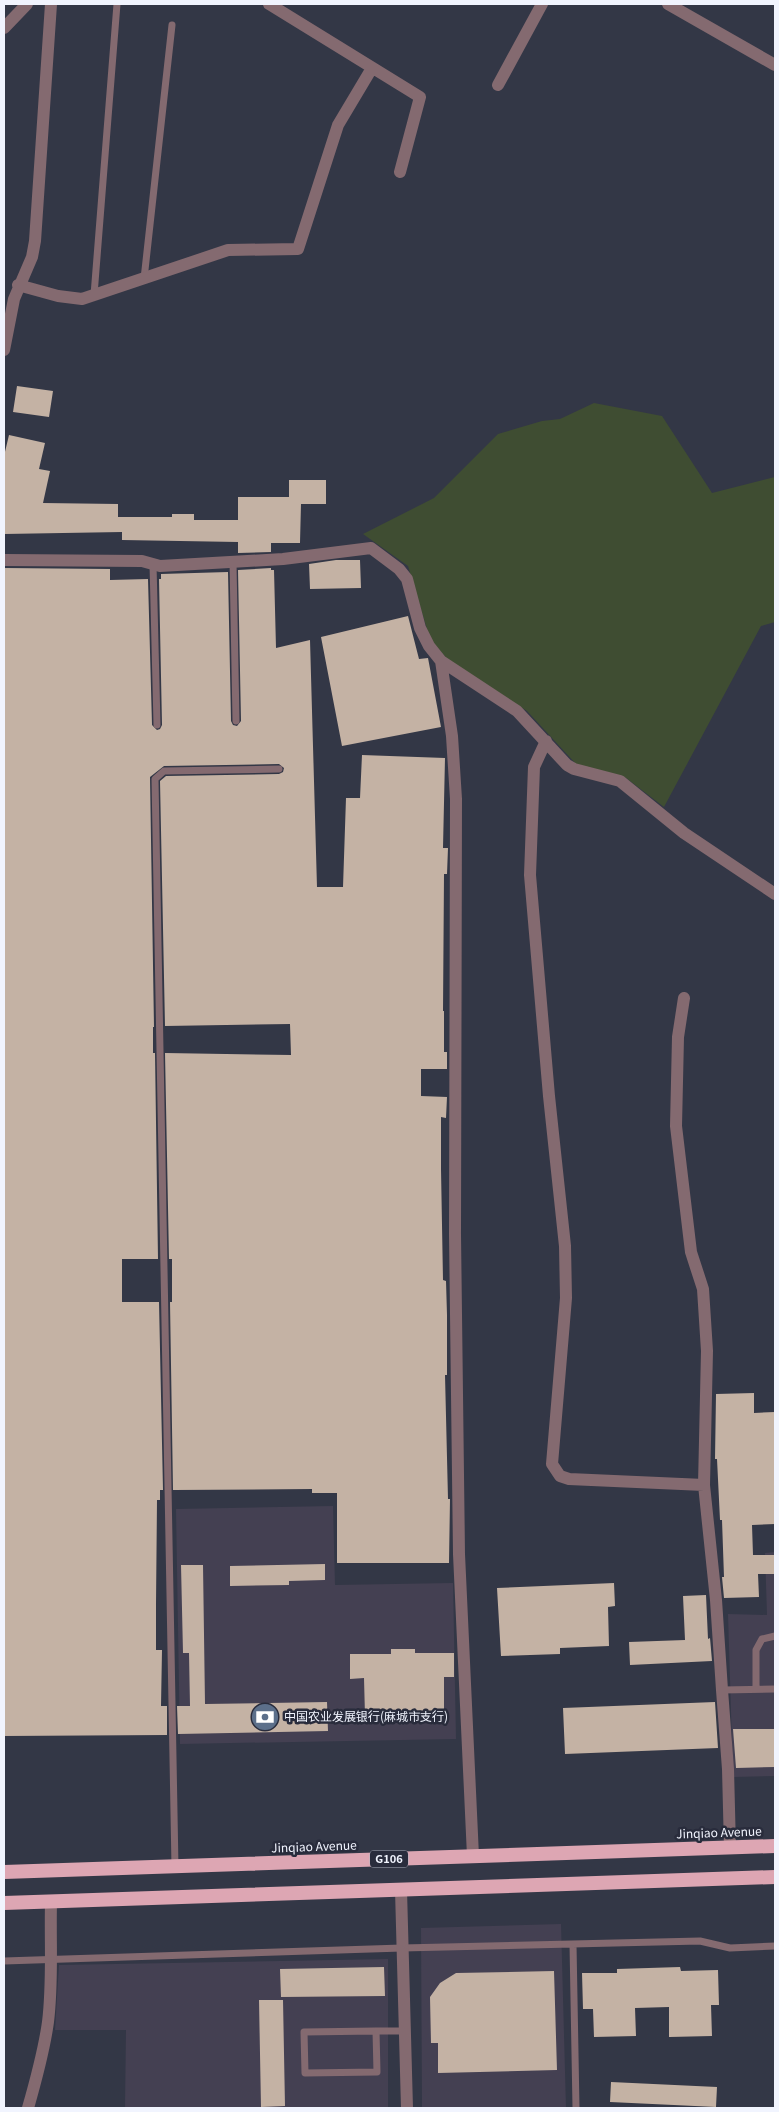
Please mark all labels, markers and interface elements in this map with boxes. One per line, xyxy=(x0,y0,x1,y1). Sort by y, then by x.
bank icon: 中国农业发展银行(麻城市支行) xyxy=(250,1702,280,1732)
place label: 中国农业发展银行(麻城市支行) xyxy=(284,1707,448,1724)
street label: Jinqiao Avenue xyxy=(676,1821,762,1841)
street label: Jinqiao Avenue xyxy=(271,1835,357,1855)
road number: G106 xyxy=(370,1850,408,1868)

